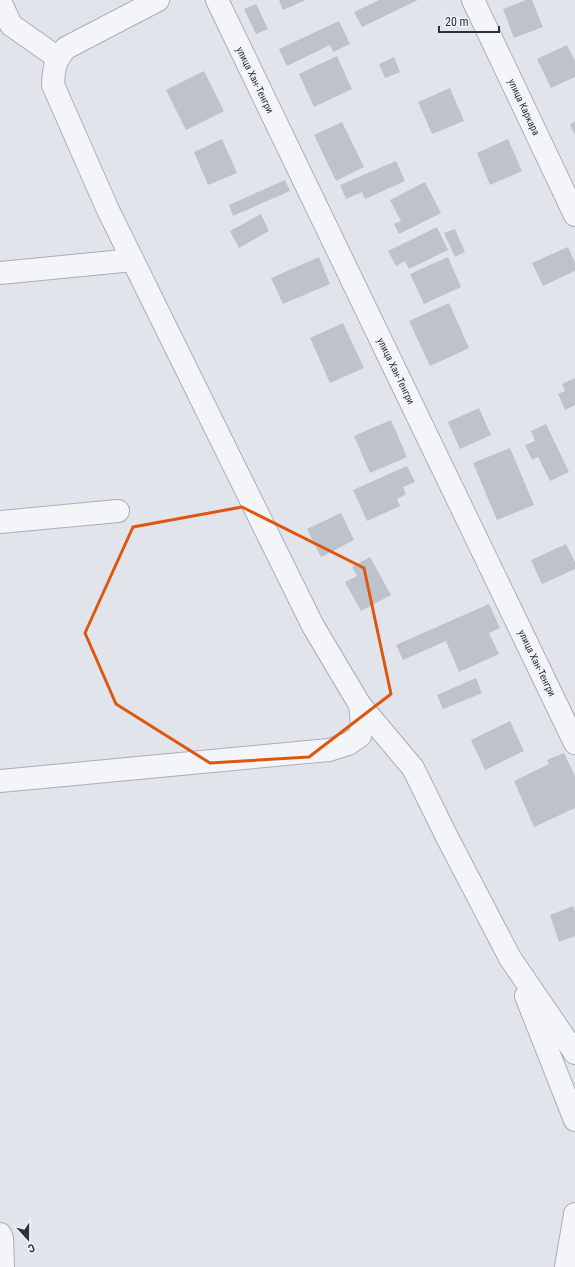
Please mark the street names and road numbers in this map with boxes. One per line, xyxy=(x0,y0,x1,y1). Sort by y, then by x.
street label: улица Хан-Тенгри xyxy=(234,45,276,115)
street label: улица Каркара xyxy=(506,77,542,137)
street label: улица Хан-Тенгри xyxy=(375,336,417,406)
street label: улица Хан-Тенгри xyxy=(516,628,558,698)

